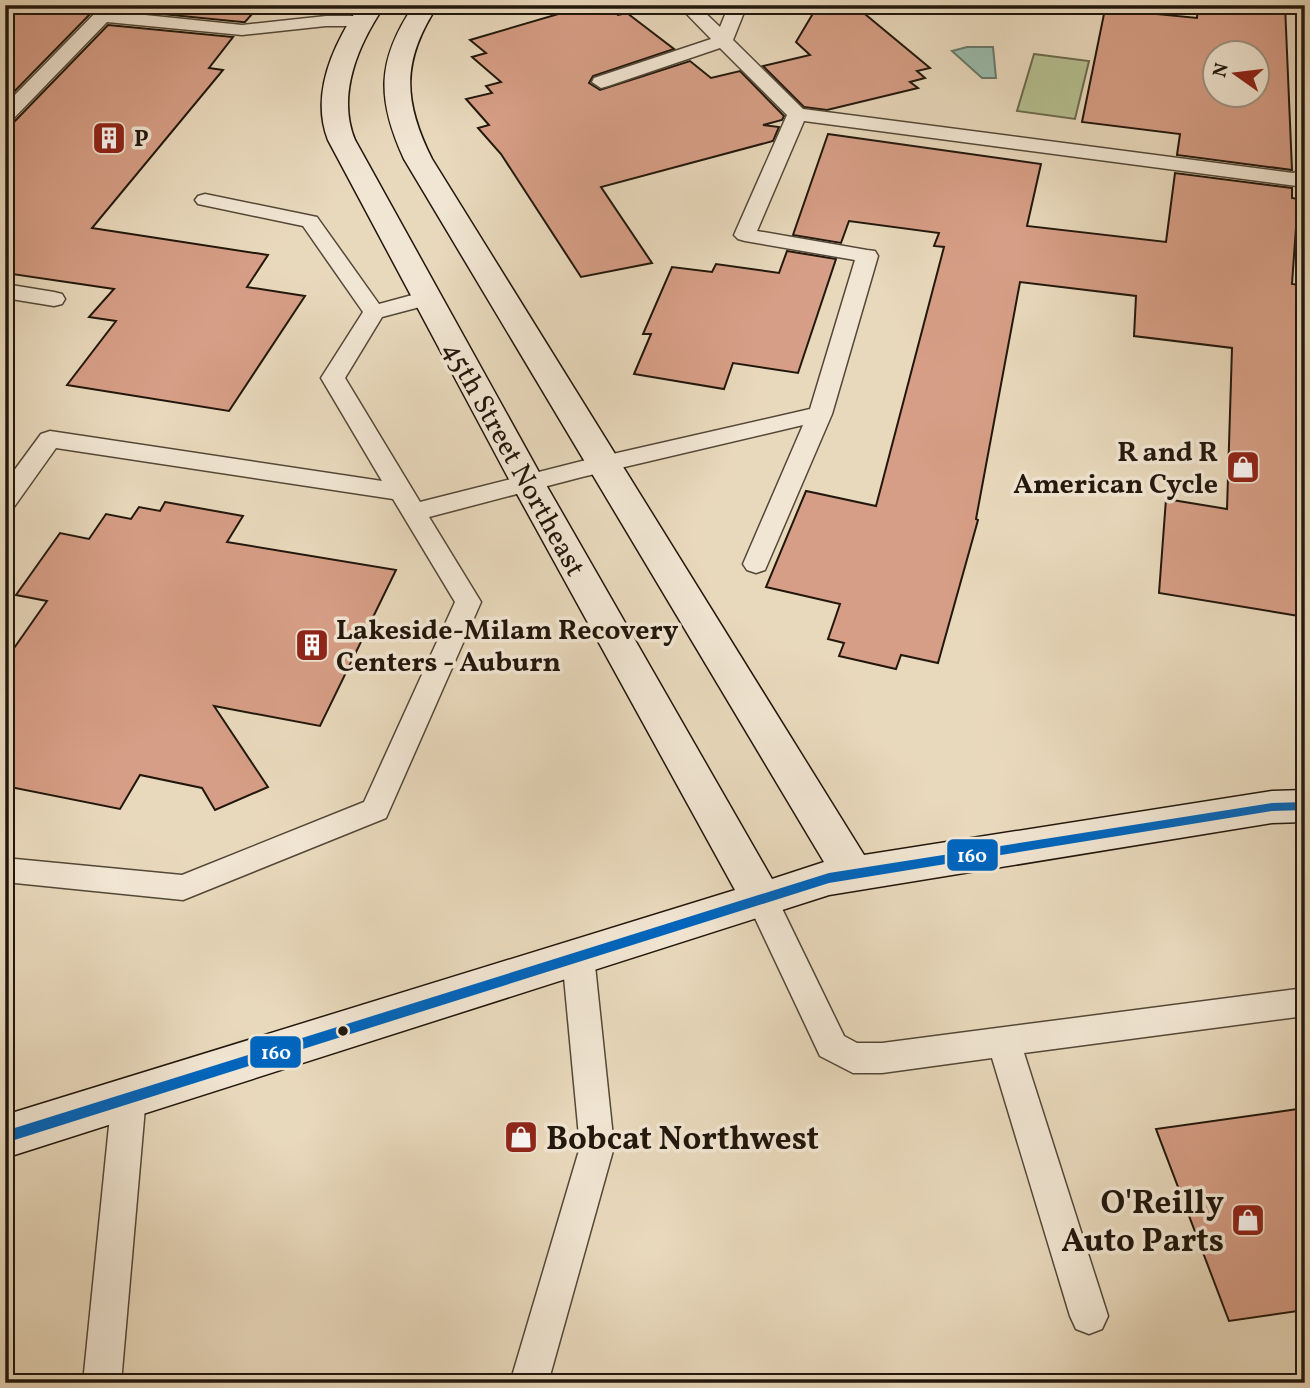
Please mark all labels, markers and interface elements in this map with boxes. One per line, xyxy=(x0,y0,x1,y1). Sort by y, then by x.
north arrow xyxy=(1202,38,1272,108)
text: N xyxy=(1207,60,1236,80)
building icon: P xyxy=(90,119,128,157)
place label: P xyxy=(134,124,149,156)
street label: 45th Street Northeast xyxy=(432,335,594,584)
place label: R and R American Cycle xyxy=(1013,434,1218,505)
shop icon: R and R American Cycle xyxy=(1224,448,1262,486)
place label: Lakeside-Milam Recovery Centers - Auburn xyxy=(336,612,679,683)
building icon: Lakeside-Milam Recovery Centers - Auburn xyxy=(293,626,331,664)
line badge: 160 xyxy=(946,838,999,872)
text: 160 xyxy=(957,844,987,870)
unlabelled marker xyxy=(336,1024,350,1038)
line badge: 160 xyxy=(249,1035,302,1069)
text: 160 xyxy=(261,1041,291,1067)
shop icon: Bobcat Northwest xyxy=(502,1118,540,1156)
place label: Bobcat Northwest xyxy=(546,1118,819,1164)
place label: O'Reilly Auto Parts xyxy=(1061,1182,1224,1266)
shop icon: O'Reilly Auto Parts xyxy=(1229,1201,1267,1239)

